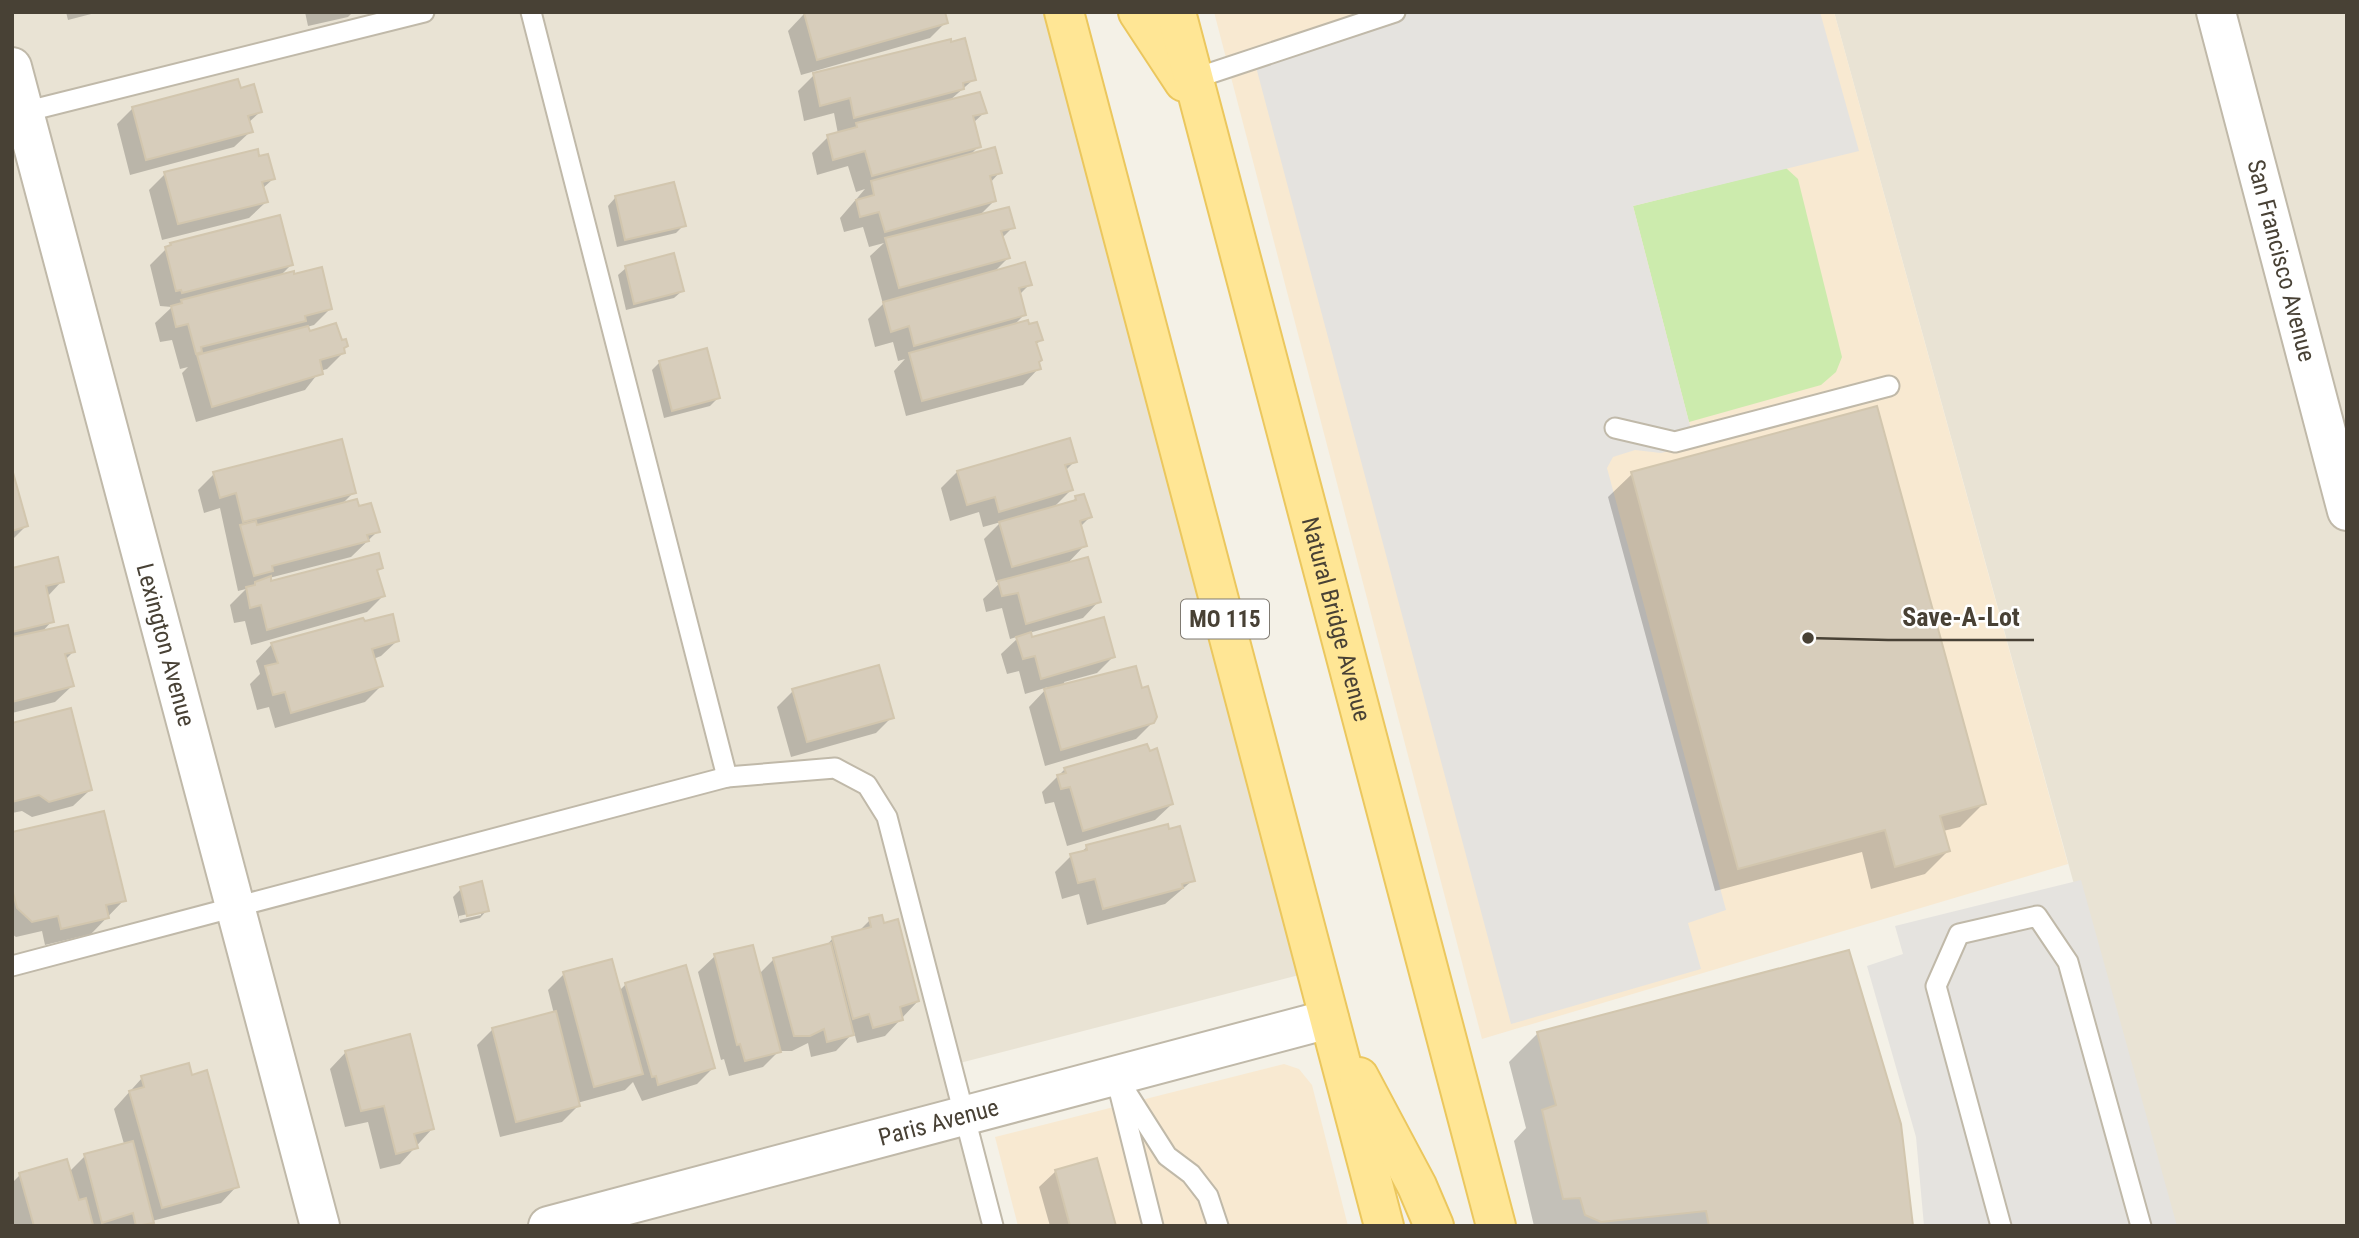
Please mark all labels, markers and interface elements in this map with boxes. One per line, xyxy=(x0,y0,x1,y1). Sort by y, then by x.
street label: San Francisco Avenue xyxy=(2241,157,2321,365)
street label: Natural Bridge Avenue xyxy=(1296,514,1376,724)
street label: Lexington Avenue xyxy=(131,560,201,729)
callout: Save-A-Lot xyxy=(1888,593,2034,640)
road number: MO 115 xyxy=(1181,600,1269,638)
text: Save-A-Lot xyxy=(1902,602,2020,632)
street label: Paris Avenue xyxy=(875,1093,1002,1152)

